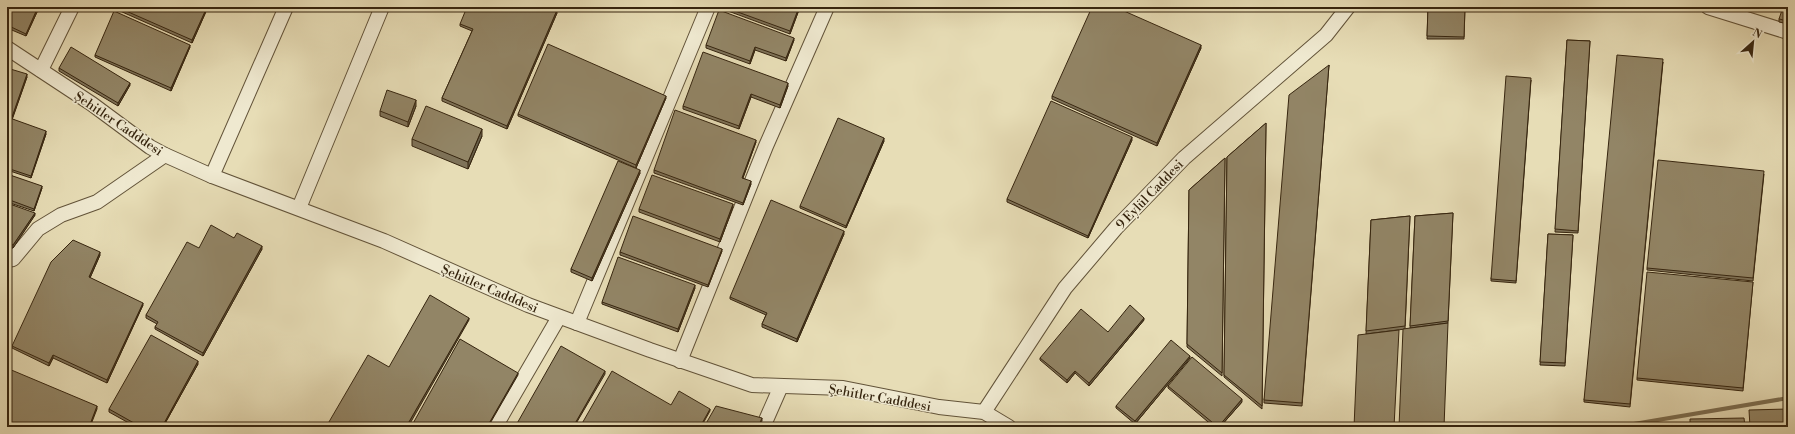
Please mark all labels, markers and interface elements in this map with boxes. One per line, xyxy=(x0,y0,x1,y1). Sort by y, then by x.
north arrow xyxy=(1733,22,1773,62)
text: N xyxy=(1750,26,1764,42)
street label: Şehitler Cadddesi xyxy=(71,88,166,159)
street label: 9 Eylül Caddesi xyxy=(1113,157,1187,233)
street label: Şehitler Cadddesi xyxy=(439,261,540,317)
street label: Şehitler Cadddesi xyxy=(827,381,932,415)

